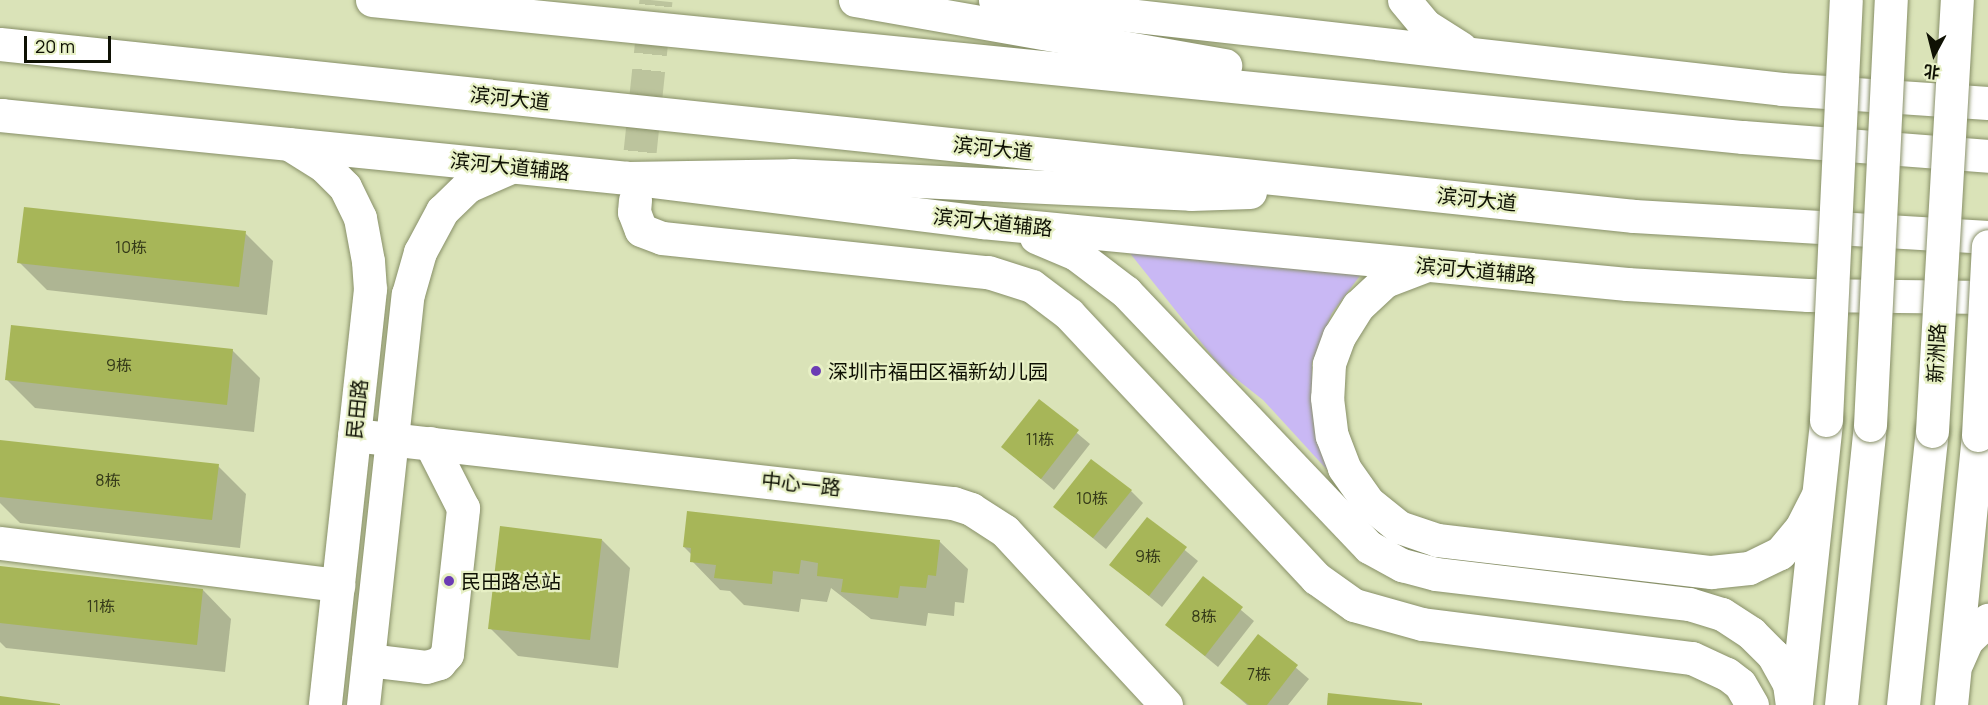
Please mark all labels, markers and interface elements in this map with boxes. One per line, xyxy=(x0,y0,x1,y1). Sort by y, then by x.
scale bar xyxy=(27,24,114,62)
north arrow xyxy=(1904,24,1964,84)
text: 20 m xyxy=(35,34,75,58)
text: 北 xyxy=(1923,60,1941,84)
street label: 滨河大道 xyxy=(469,82,551,114)
street label: 滨河大道 xyxy=(952,132,1034,164)
street label: 滨河大道辅路 xyxy=(449,148,571,184)
street label: 滨河大道 xyxy=(1436,183,1518,215)
street label: 滨河大道辅路 xyxy=(932,204,1054,240)
house number: 10栋 xyxy=(115,237,147,257)
street label: 滨河大道辅路 xyxy=(1415,253,1537,287)
street label: 新洲路 xyxy=(1922,322,1950,384)
house number: 9栋 xyxy=(106,355,132,375)
place label: 深圳市福田区福新幼儿园 xyxy=(828,359,1048,383)
marker: 深圳市福田区福新幼儿园 xyxy=(809,364,823,378)
street label: 民田路 xyxy=(342,378,372,440)
house number: 11栋 xyxy=(1026,429,1054,449)
street label: 中心一路 xyxy=(760,468,842,500)
house number: 8栋 xyxy=(95,470,121,490)
house number: 10栋 xyxy=(1076,488,1108,508)
house number: 9栋 xyxy=(1135,546,1161,566)
place label: 民田路总站 xyxy=(461,569,561,593)
marker: 民田路总站 xyxy=(442,574,456,588)
house number: 11栋 xyxy=(87,596,115,616)
house number: 8栋 xyxy=(1191,606,1217,626)
house number: 7栋 xyxy=(1247,664,1271,684)

